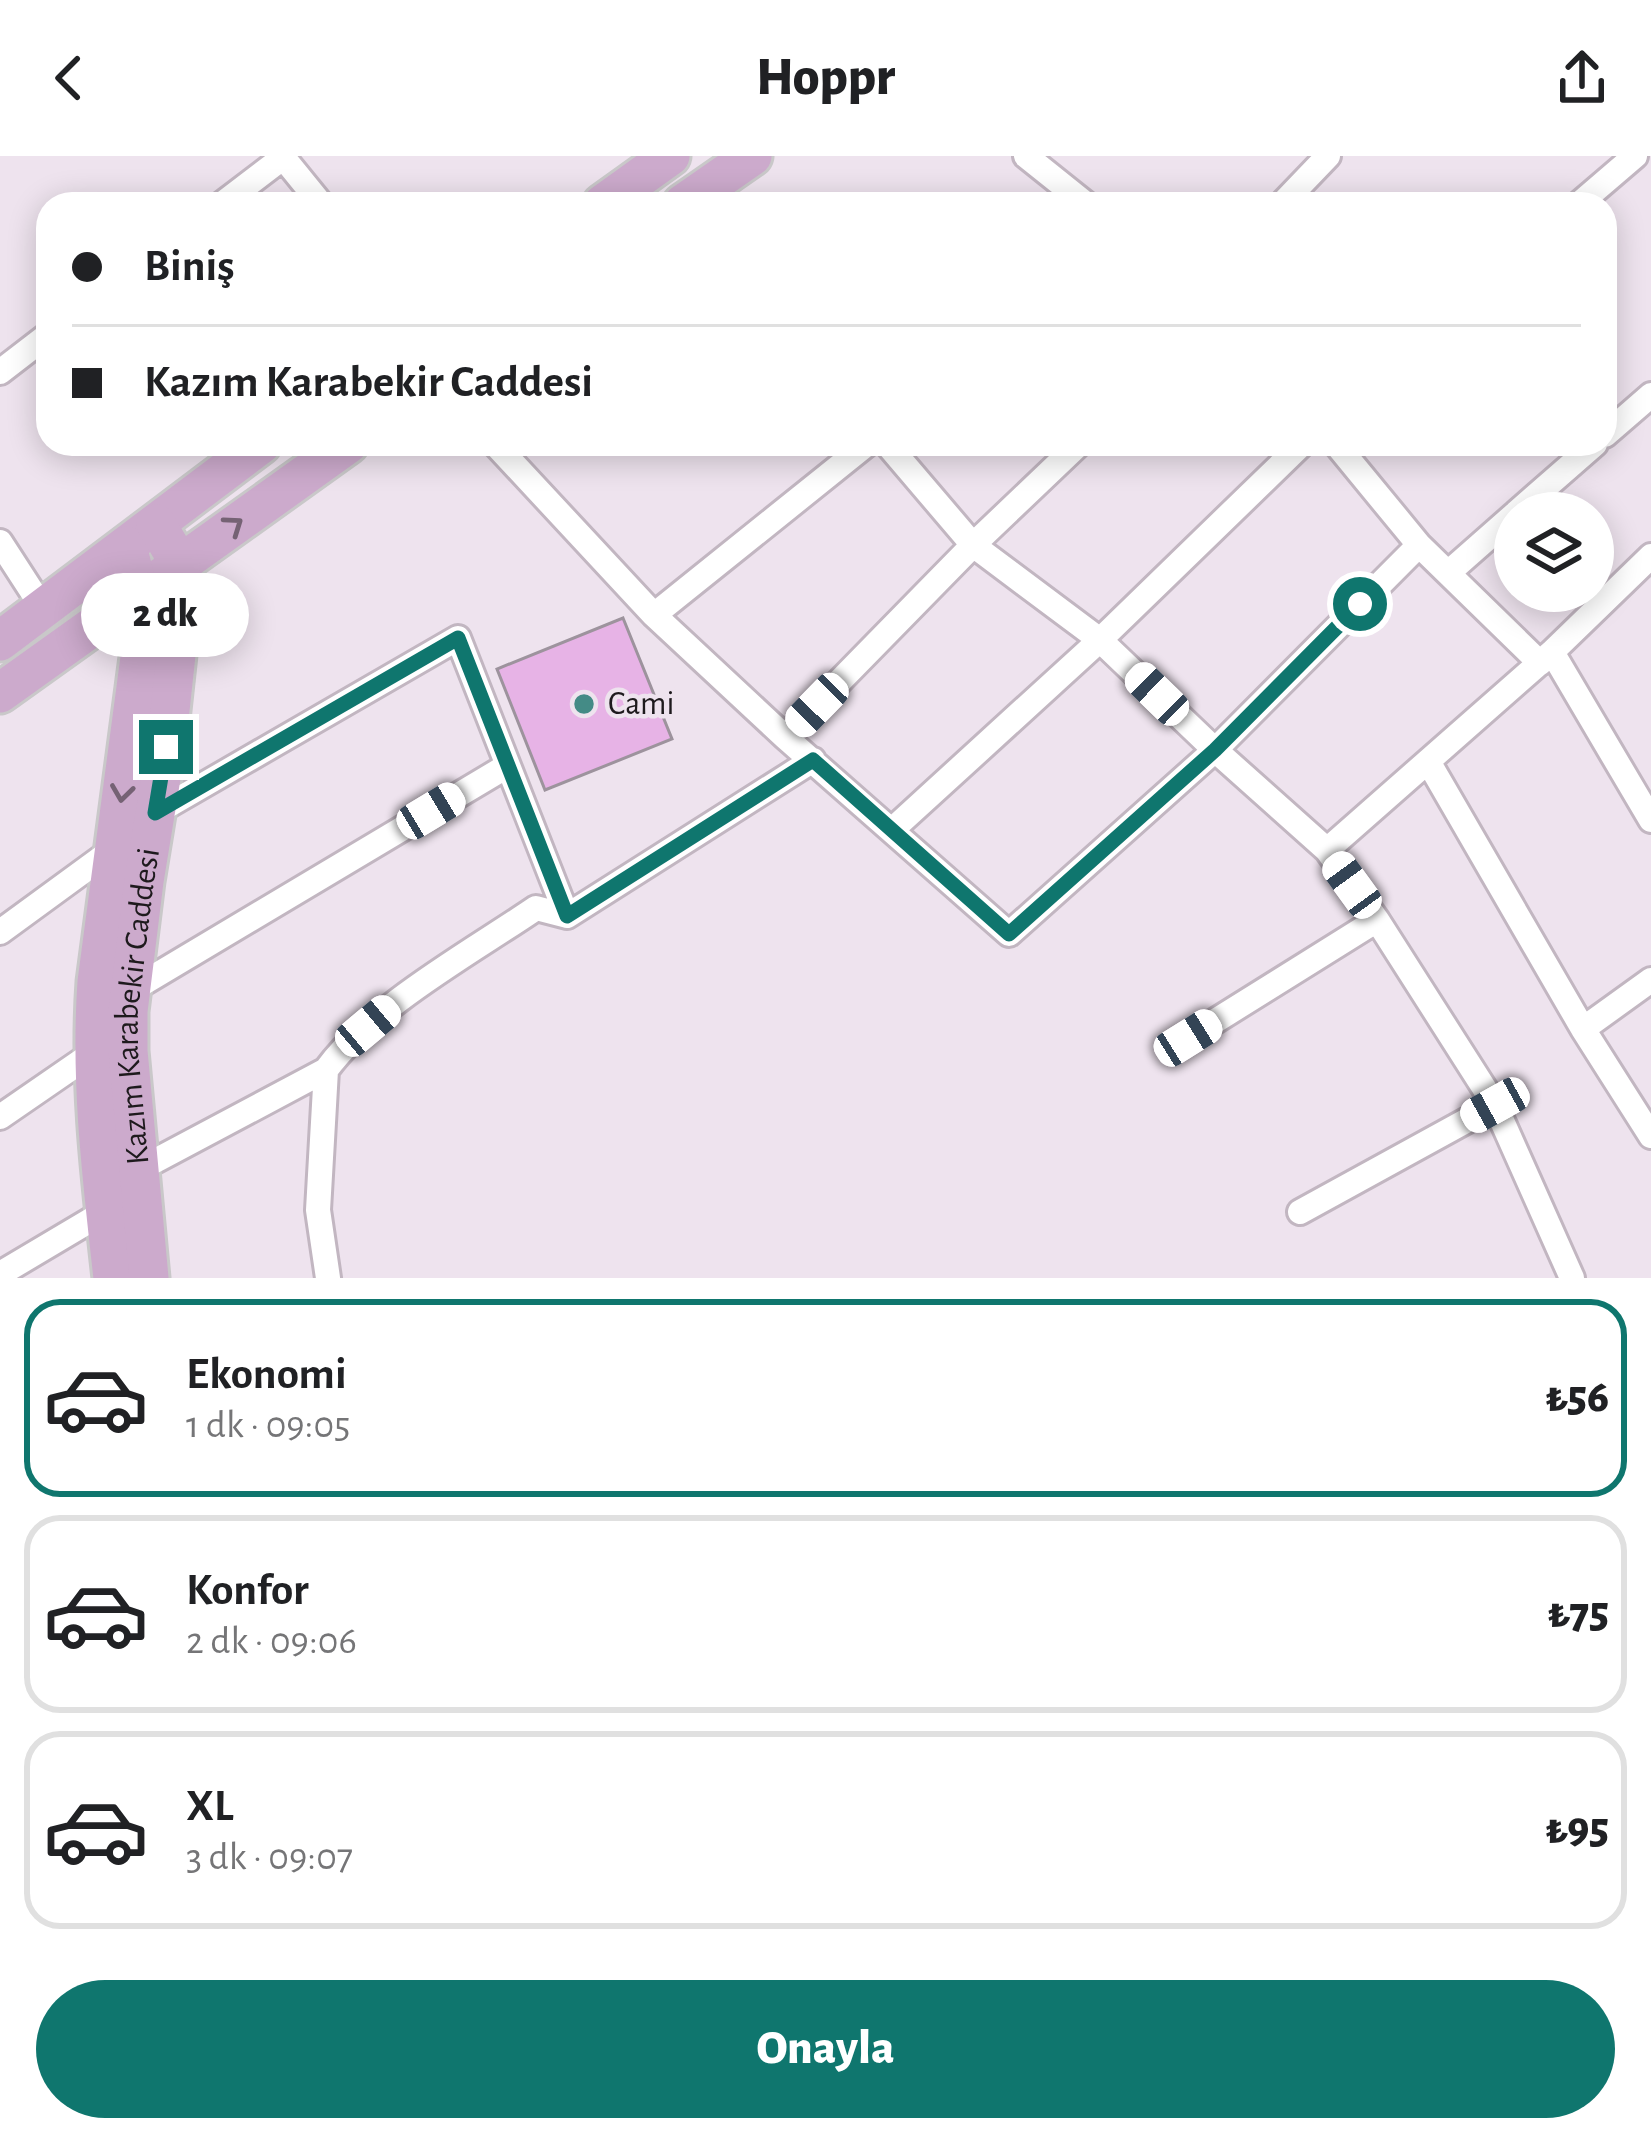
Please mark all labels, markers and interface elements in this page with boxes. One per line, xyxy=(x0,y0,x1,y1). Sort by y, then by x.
icon: back xyxy=(36,45,102,111)
icon: share xyxy=(1549,45,1615,111)
text: Hoppr xyxy=(756,51,895,105)
text: Biniş xyxy=(144,244,235,289)
text: Kazım Karabekir Caddesi xyxy=(144,360,593,405)
map controls xyxy=(1494,492,1614,612)
button: layers xyxy=(1494,492,1614,612)
one-way arrow xyxy=(221,517,243,539)
callout: 2 dk xyxy=(82,573,250,657)
route start xyxy=(1333,577,1387,631)
text: 2 dk xyxy=(132,595,198,634)
car xyxy=(1119,656,1195,732)
car xyxy=(779,667,855,743)
place label: Cami xyxy=(608,688,674,721)
marker: Cami xyxy=(571,691,597,717)
route end xyxy=(139,720,193,774)
car xyxy=(391,777,471,845)
one-way arrow xyxy=(110,783,136,803)
car xyxy=(1316,845,1388,925)
street label: Kazım Karabekir Caddesi xyxy=(111,846,166,1166)
car xyxy=(329,989,407,1063)
car xyxy=(1148,1004,1228,1072)
car xyxy=(1455,1072,1535,1138)
icon: car xyxy=(42,1344,150,1452)
text: Ekonomi xyxy=(186,1352,347,1397)
text: ₺56 xyxy=(1546,1375,1609,1420)
text: 1 dk · 09:05 xyxy=(186,1406,350,1445)
icon: car xyxy=(42,1560,150,1668)
text: Konfor xyxy=(186,1568,309,1613)
text: ₺75 xyxy=(1548,1591,1609,1636)
text: 2 dk · 09:06 xyxy=(186,1622,357,1661)
icon: car xyxy=(42,1776,150,1884)
text: XL xyxy=(186,1784,234,1829)
text: ₺95 xyxy=(1546,1807,1609,1852)
text: 3 dk · 09:07 xyxy=(186,1838,353,1877)
button: Onayla xyxy=(36,1980,1615,2118)

